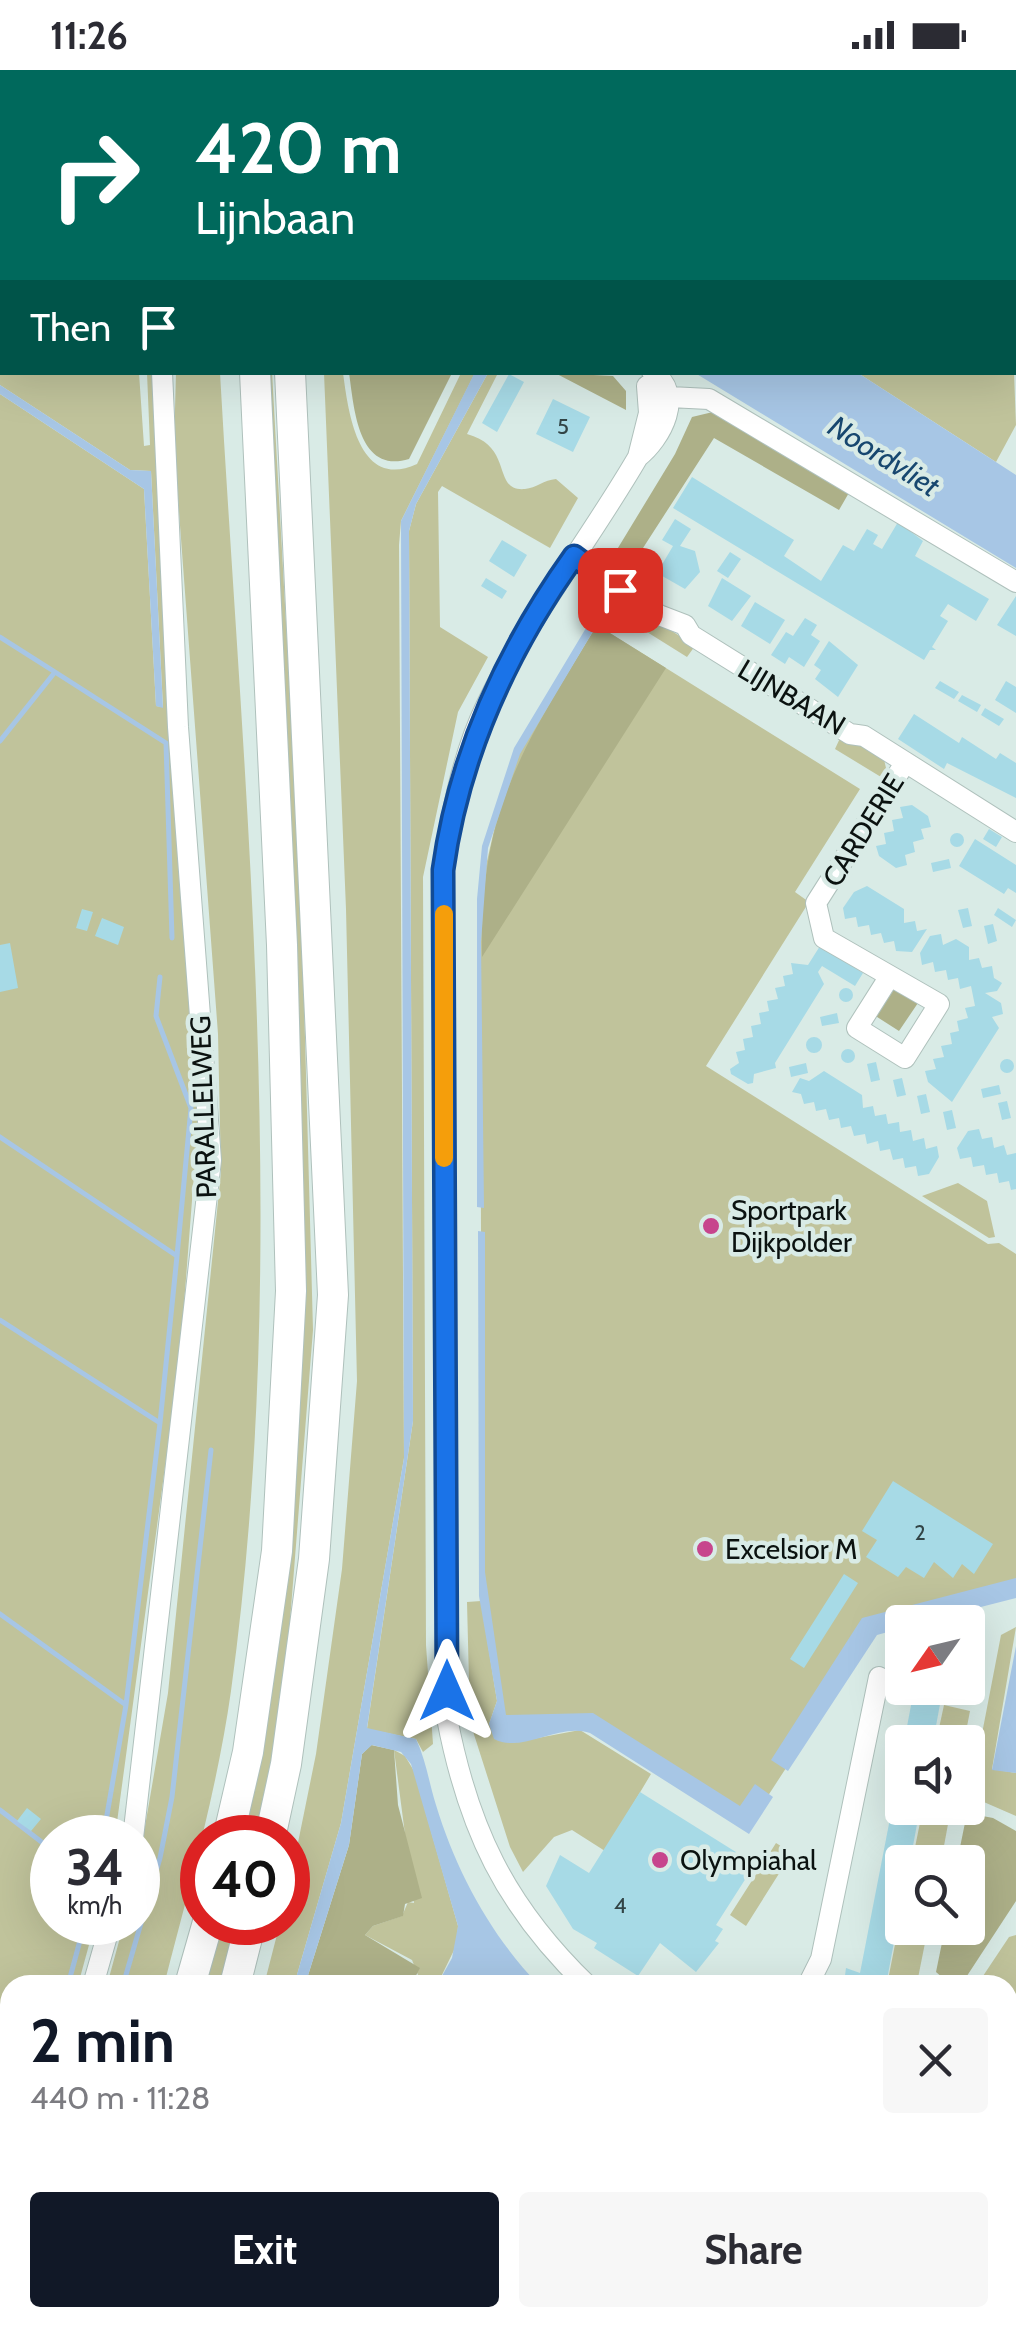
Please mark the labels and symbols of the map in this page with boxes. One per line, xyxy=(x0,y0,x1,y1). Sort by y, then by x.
water label: Noordvliet xyxy=(822,407,947,505)
house number: 5 xyxy=(557,413,569,440)
pin xyxy=(578,548,663,633)
street label: LIJNBAAN xyxy=(732,652,852,742)
street label: CARDERIE xyxy=(815,767,911,893)
street label: PARALLELWEG xyxy=(183,1015,223,1199)
place label: Sportpark Dijkpolder xyxy=(731,1193,852,1259)
marker: Sportpark Dijkpolder xyxy=(700,1215,722,1237)
house number: 2 xyxy=(914,1519,926,1546)
place label: Excelsior M xyxy=(725,1532,858,1566)
marker: Excelsior M xyxy=(694,1538,716,1560)
north arrow xyxy=(885,1605,985,1705)
position arrow xyxy=(395,1639,499,1743)
speed limit sign: 40 xyxy=(180,1815,310,1945)
place label: Olympiahal xyxy=(680,1843,817,1877)
marker: Olympiahal xyxy=(649,1849,671,1871)
house number: 4 xyxy=(614,1892,627,1919)

